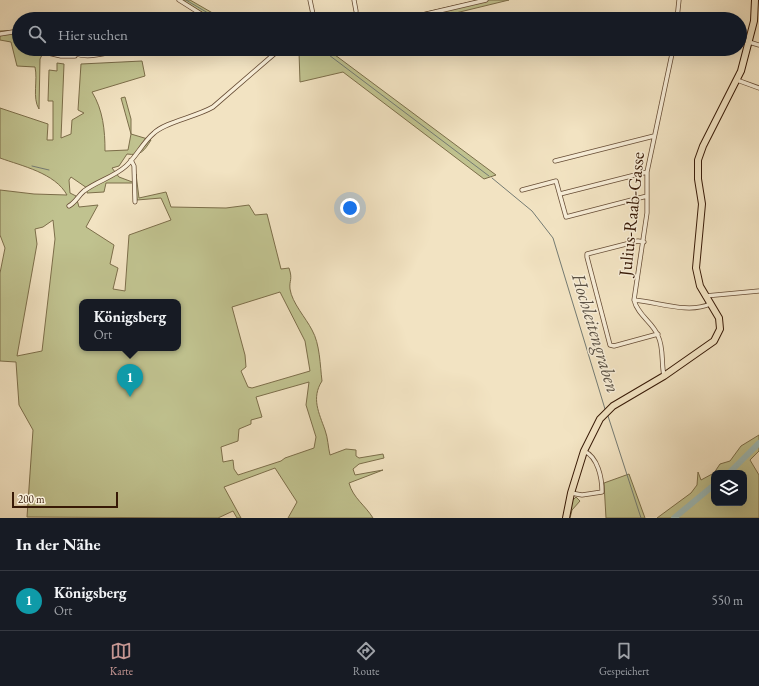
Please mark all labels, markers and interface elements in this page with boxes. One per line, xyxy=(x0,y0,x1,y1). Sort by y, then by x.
search box xyxy=(12,12,747,56)
icon: search xyxy=(26,23,48,45)
text: Hier suchen xyxy=(58,25,128,44)
street label: Julius-Raab-Gasse xyxy=(613,151,649,279)
your location xyxy=(340,198,360,218)
water label: Hochleitengraben xyxy=(566,269,626,396)
popup xyxy=(79,299,181,351)
text: Königsberg xyxy=(94,307,166,326)
text: Ort xyxy=(94,326,112,343)
pin: 1 xyxy=(117,364,143,397)
map controls xyxy=(711,470,747,506)
button: layers xyxy=(711,470,747,506)
scale bar xyxy=(12,490,118,509)
text: 200 m xyxy=(18,492,45,506)
text: In der Nähe xyxy=(16,533,101,555)
text: Königsberg xyxy=(54,583,127,602)
text: 1 xyxy=(26,592,32,609)
text: 550 m xyxy=(712,592,743,609)
text: Ort xyxy=(54,602,72,619)
tab: Karte xyxy=(110,640,133,678)
tab: Route xyxy=(353,640,380,678)
tab: Gespeichert xyxy=(599,640,649,678)

